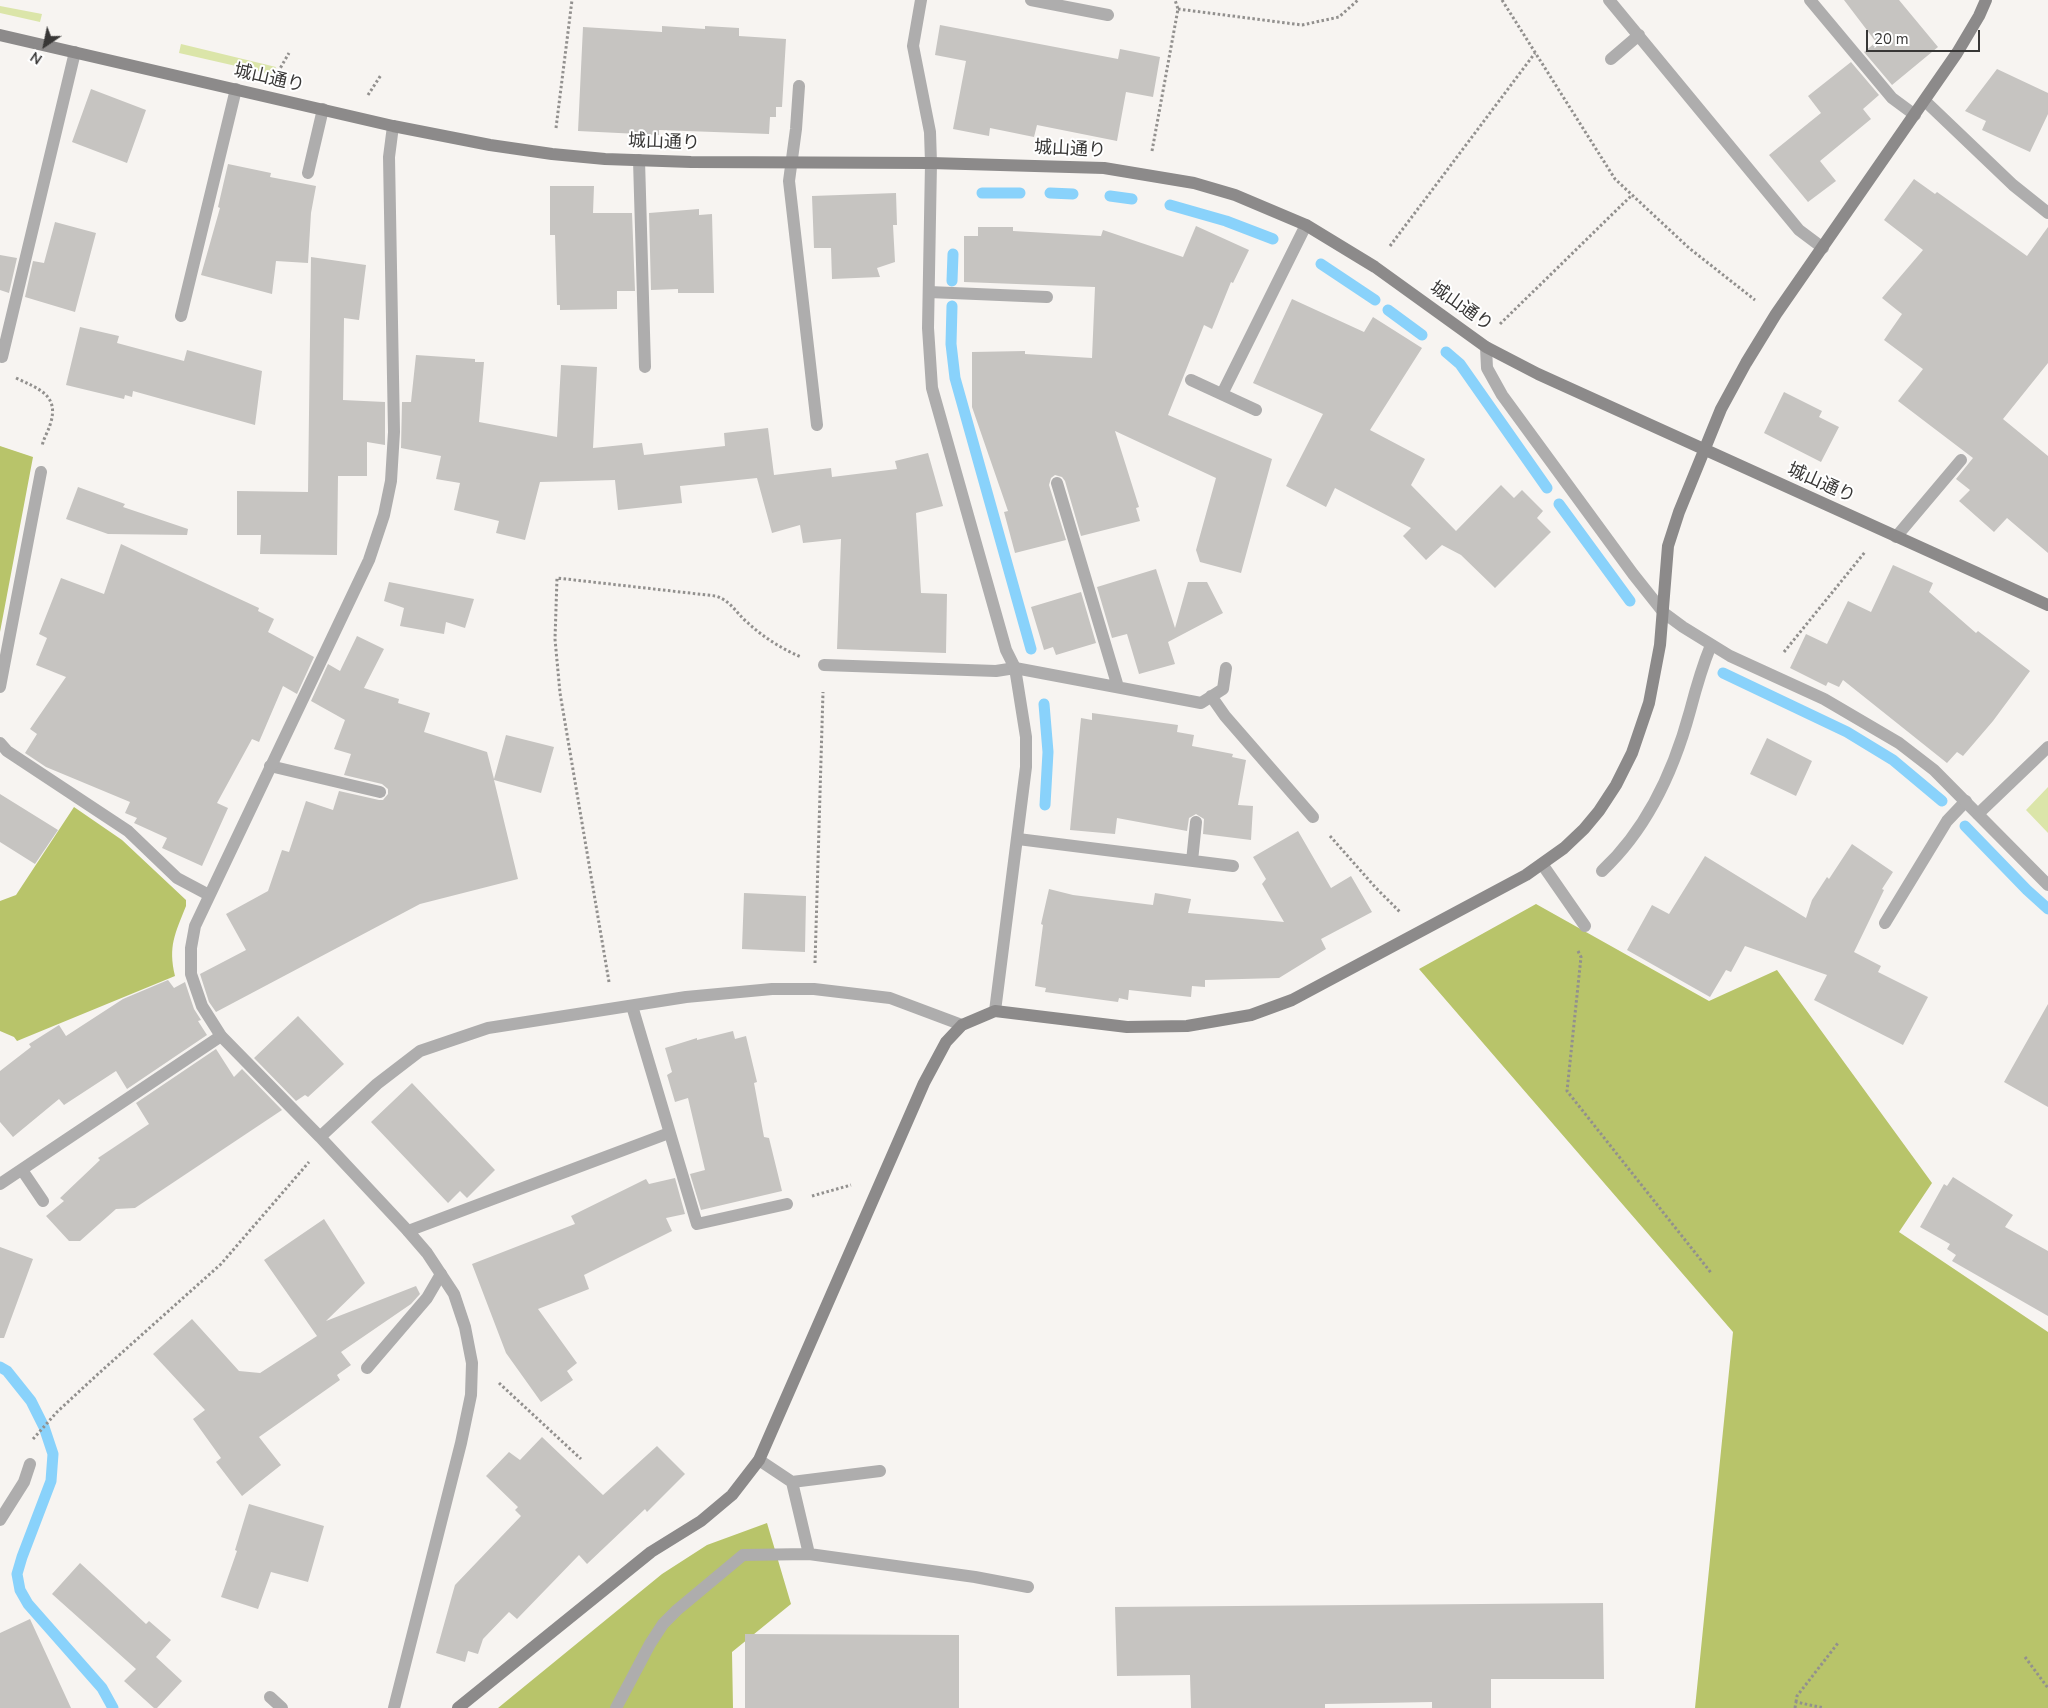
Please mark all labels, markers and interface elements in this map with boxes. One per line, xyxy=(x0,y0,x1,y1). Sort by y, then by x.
north arrow xyxy=(20,20,70,70)
scale bar xyxy=(1868,20,1982,52)
text: 20 m xyxy=(1874,29,1909,49)
text: N xyxy=(27,47,46,69)
street label: 城山通り xyxy=(231,60,307,98)
street label: 城山通り xyxy=(628,131,700,155)
street label: 城山通り xyxy=(1033,137,1107,163)
street label: 城山通り xyxy=(1425,278,1497,336)
street label: 城山通り xyxy=(1784,459,1858,509)

